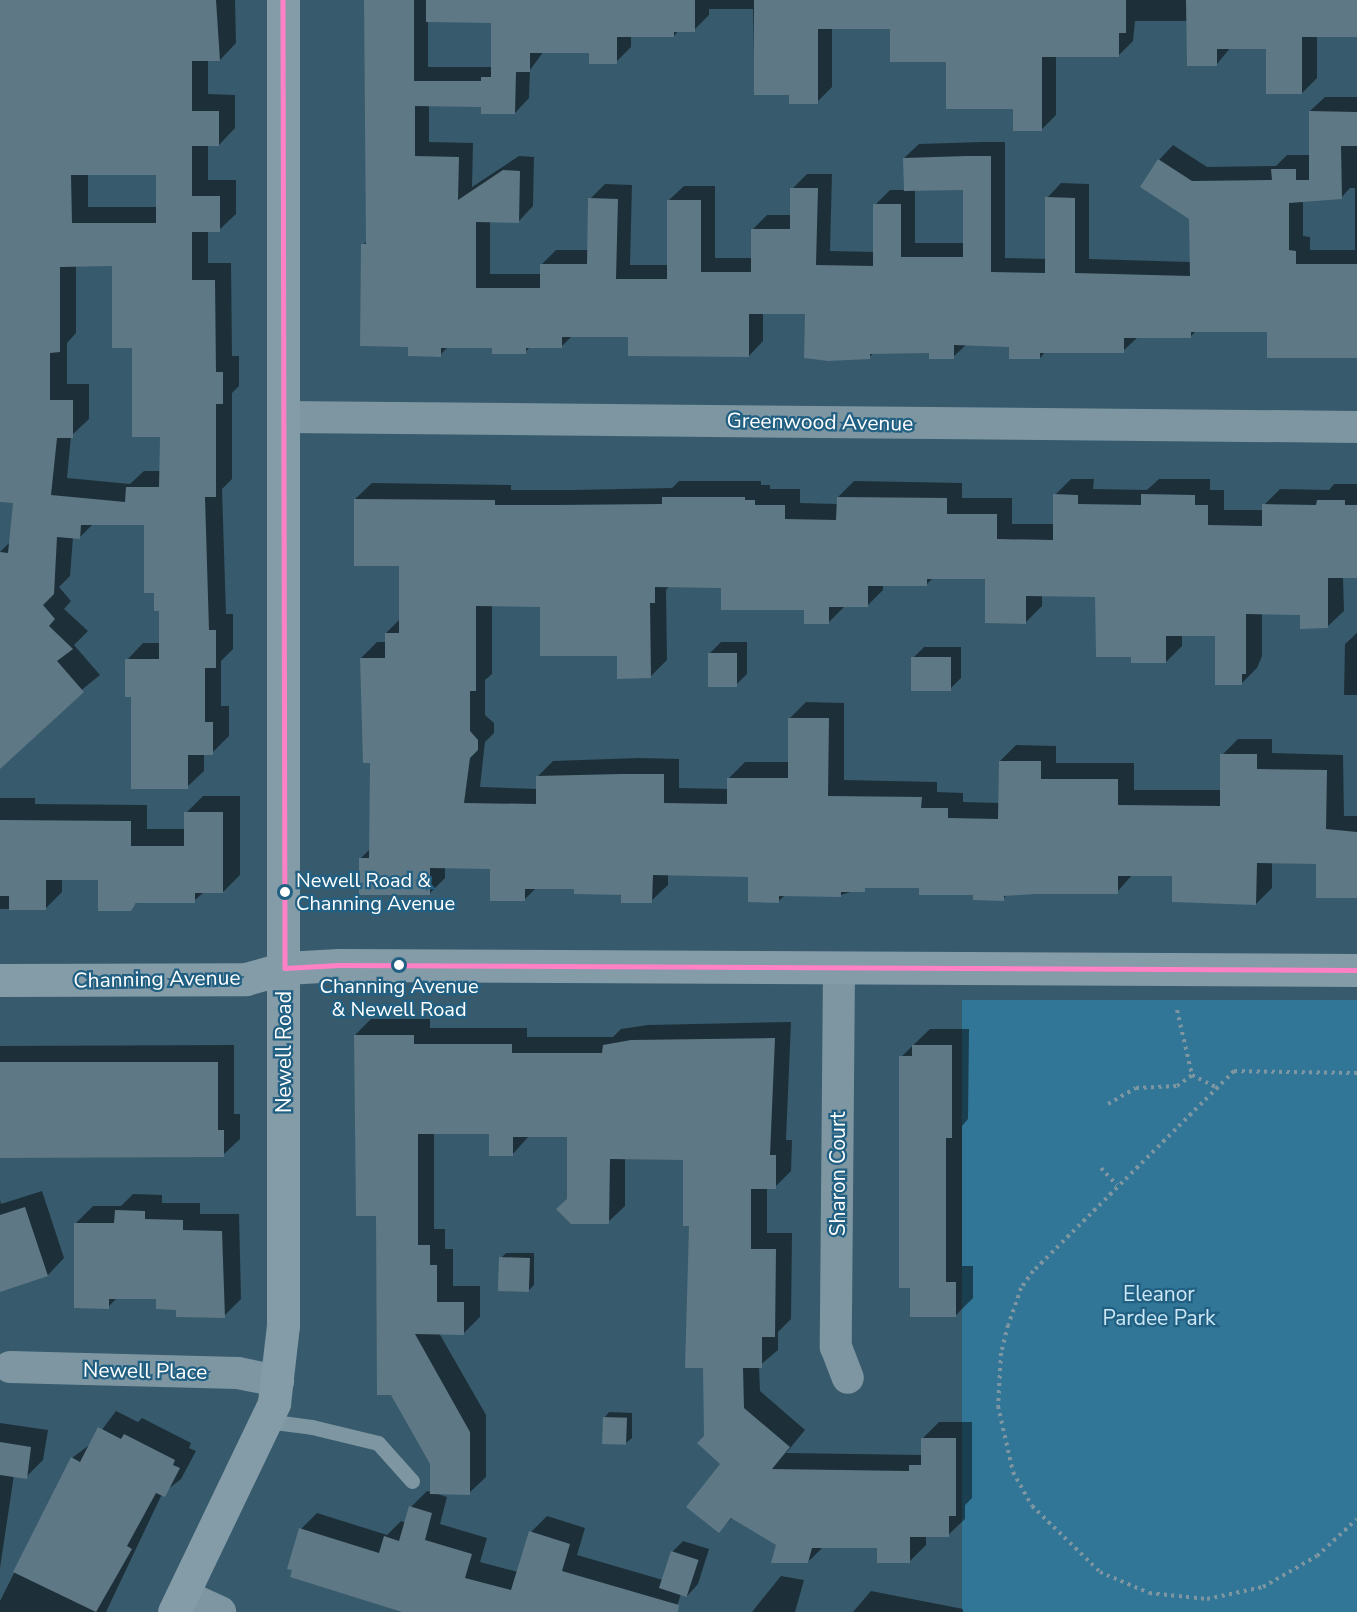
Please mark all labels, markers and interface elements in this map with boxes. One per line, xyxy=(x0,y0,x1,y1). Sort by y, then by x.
street label: Greenwood Avenue xyxy=(726,408,914,436)
place label: Newell Road & Channing Avenue xyxy=(296,868,455,915)
marker: Newell Road & Channing Avenue xyxy=(279,886,291,898)
marker: Channing Avenue & Newell Road xyxy=(393,959,405,971)
street label: Channing Avenue xyxy=(73,965,241,993)
place label: Channing Avenue & Newell Road xyxy=(319,974,479,1021)
street label: Newell Road xyxy=(271,991,297,1113)
street label: Sharon Court xyxy=(825,1112,851,1236)
park label: Eleanor Pardee Park xyxy=(1102,1281,1216,1331)
street label: Newell Place xyxy=(83,1357,207,1385)

